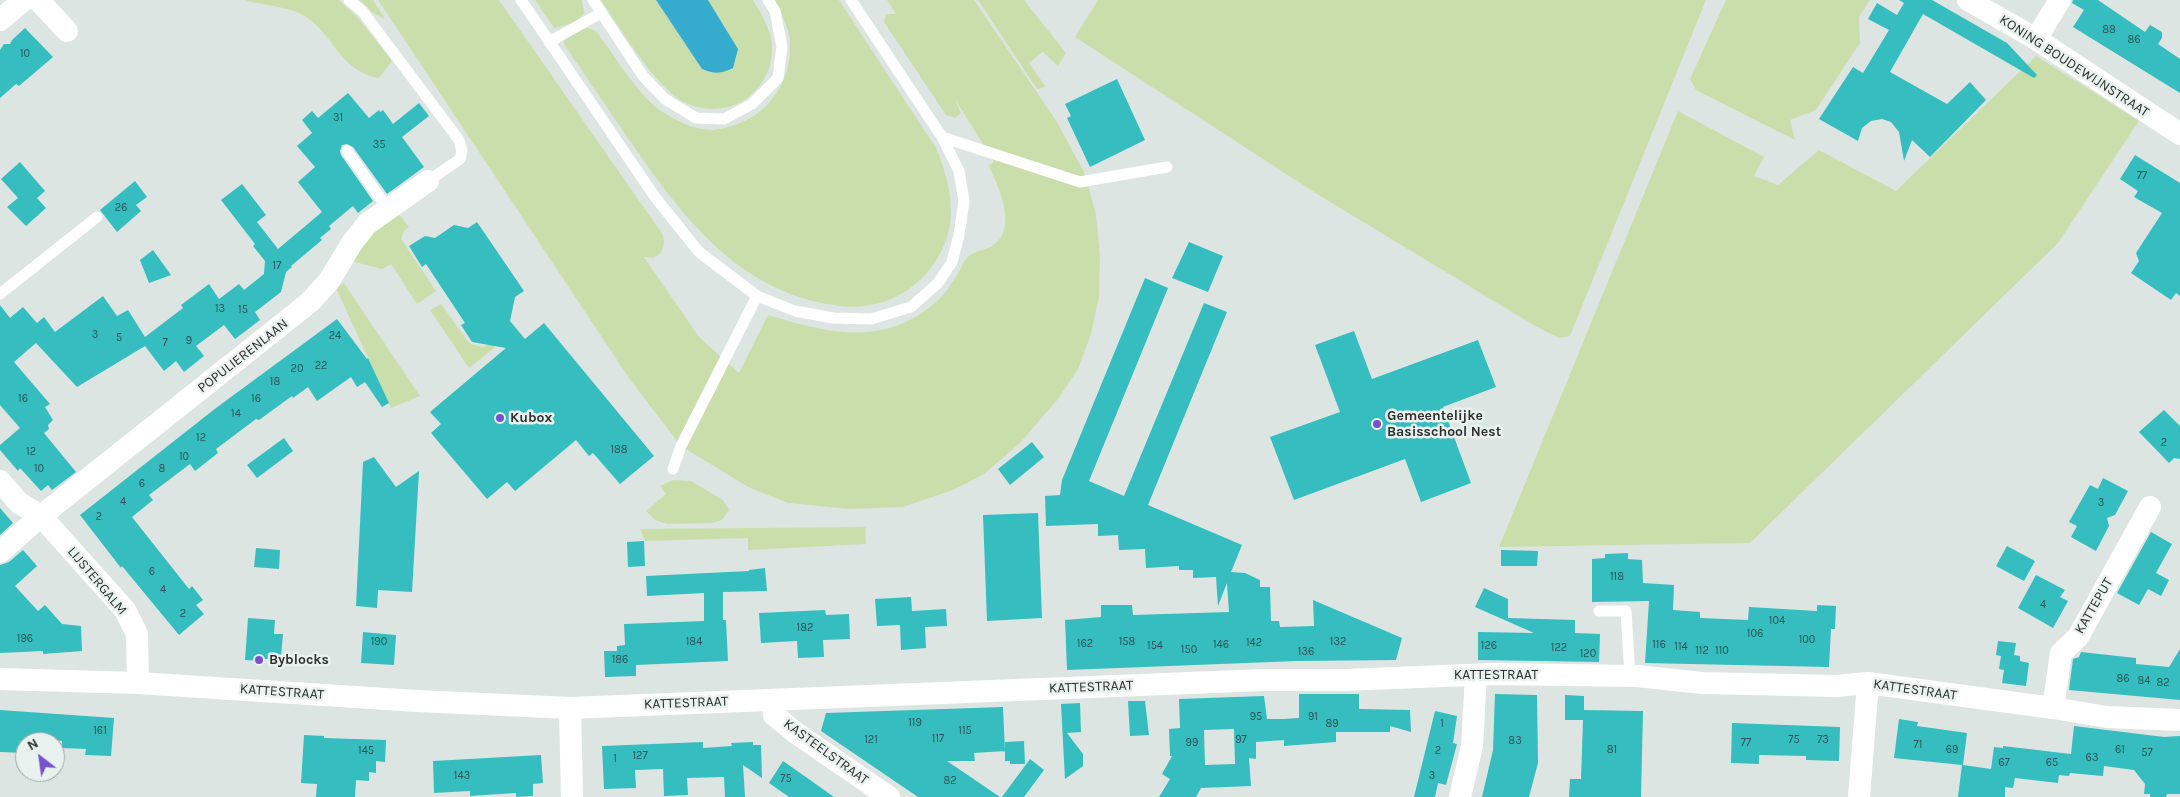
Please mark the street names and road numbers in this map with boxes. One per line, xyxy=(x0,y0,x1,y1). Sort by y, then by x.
street label: KONING BOUDEWIJNSTRAAT xyxy=(1996,11,2152,121)
street label: POPULIERENLAAN xyxy=(194,315,292,397)
street label: LIJSTERGALM xyxy=(64,544,130,618)
street label: KATTEPUT xyxy=(2071,575,2117,637)
street label: KATTESTRAAT xyxy=(1454,667,1538,683)
street label: KATTESTRAAT xyxy=(1872,676,1958,704)
street label: KATTESTRAAT xyxy=(1049,677,1133,697)
street label: KATTESTRAAT xyxy=(239,681,325,703)
street label: KATTESTRAAT xyxy=(644,693,728,713)
street label: KASTEELSTRAAT xyxy=(780,716,872,788)

